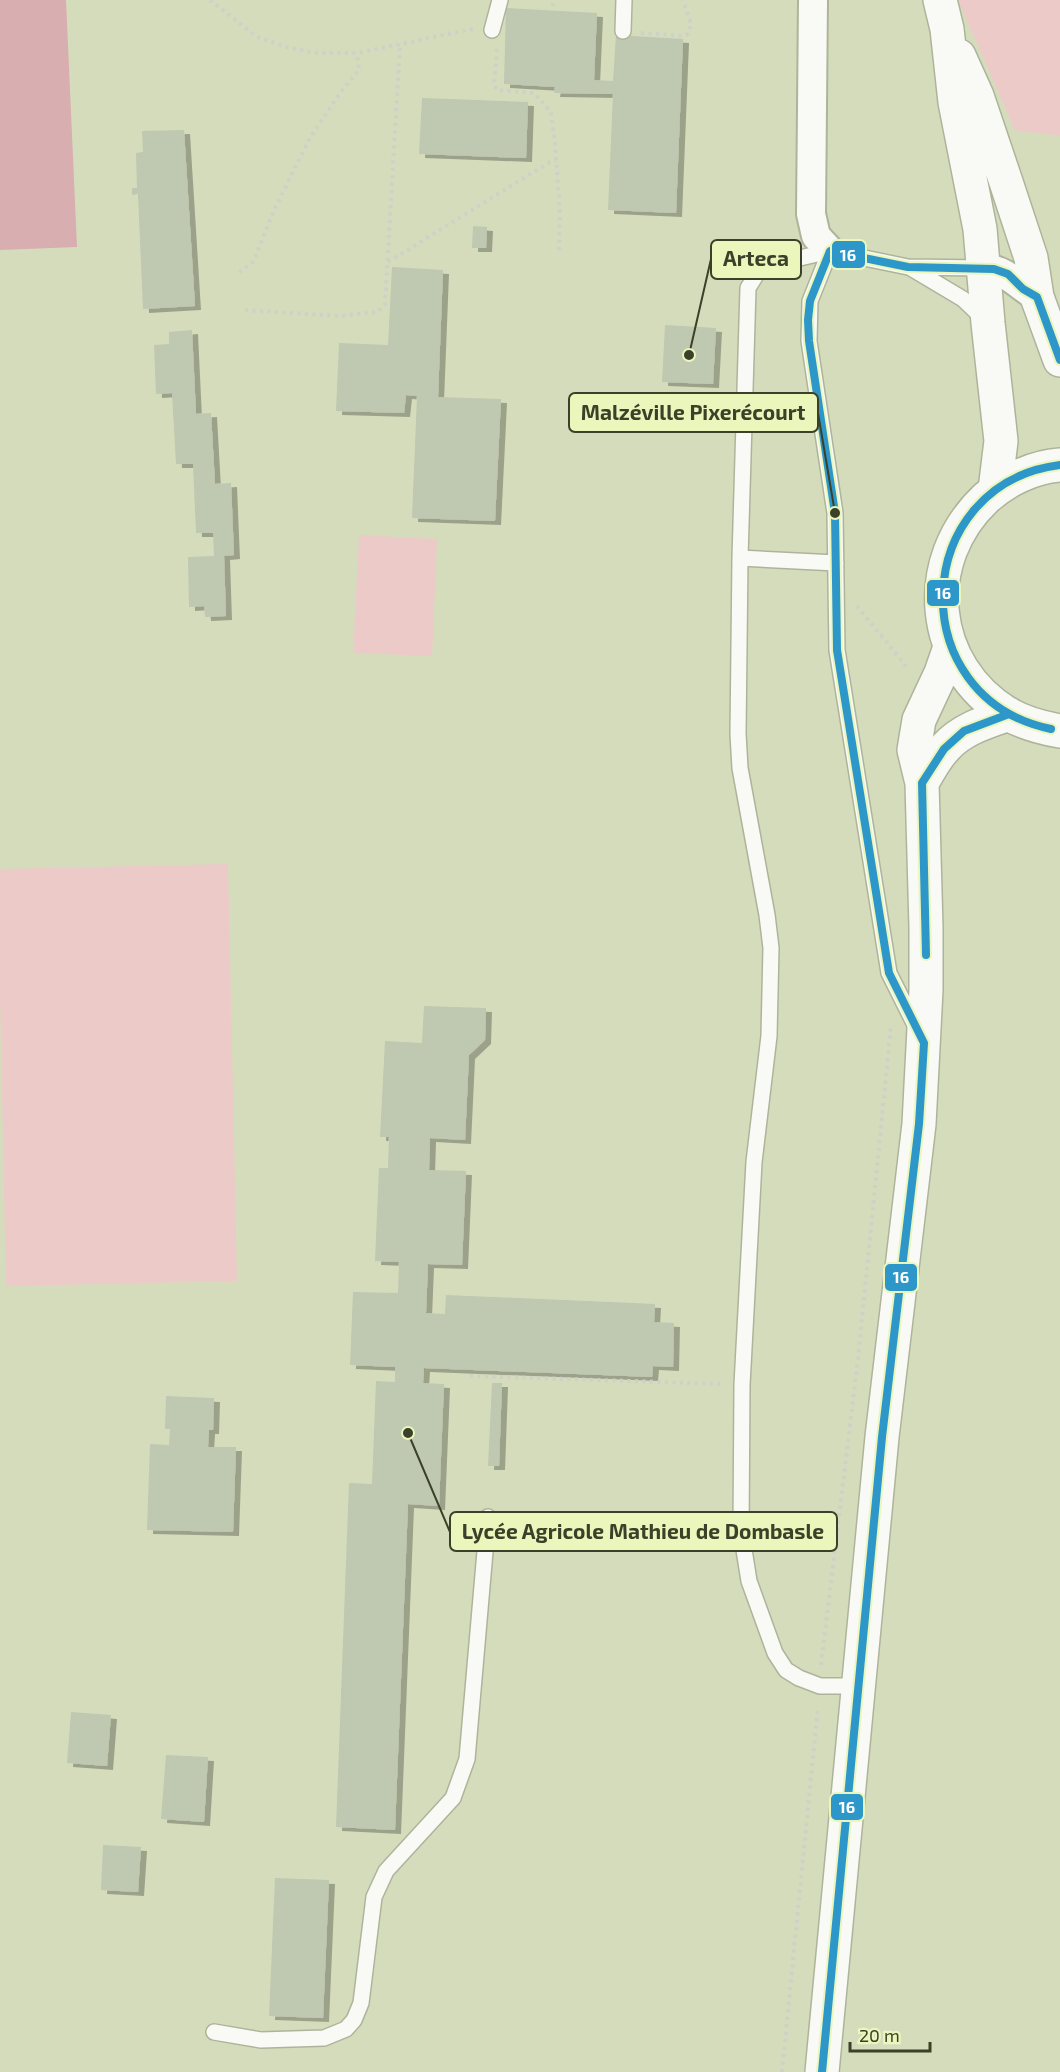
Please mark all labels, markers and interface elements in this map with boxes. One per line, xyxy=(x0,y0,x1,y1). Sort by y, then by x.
callout: Arteca xyxy=(711,240,801,279)
line badge: 16 xyxy=(831,240,866,269)
text: Arteca xyxy=(723,245,789,270)
text: 16 xyxy=(840,245,856,264)
callout: Malzéville Pixerécourt xyxy=(569,393,818,432)
text: Malzéville Pixerécourt xyxy=(581,399,806,424)
line badge: 16 xyxy=(926,579,960,607)
text: 16 xyxy=(935,583,951,602)
line badge: 16 xyxy=(884,1263,918,1292)
text: 16 xyxy=(893,1267,909,1286)
callout: Lycée Agricole Mathieu de Dombasle xyxy=(450,1512,837,1551)
text: Lycée Agricole Mathieu de Dombasle xyxy=(462,1518,824,1544)
line badge: 16 xyxy=(830,1793,864,1821)
text: 16 xyxy=(839,1797,855,1816)
scale bar xyxy=(850,2015,930,2053)
text: 20 m xyxy=(859,2024,900,2046)

